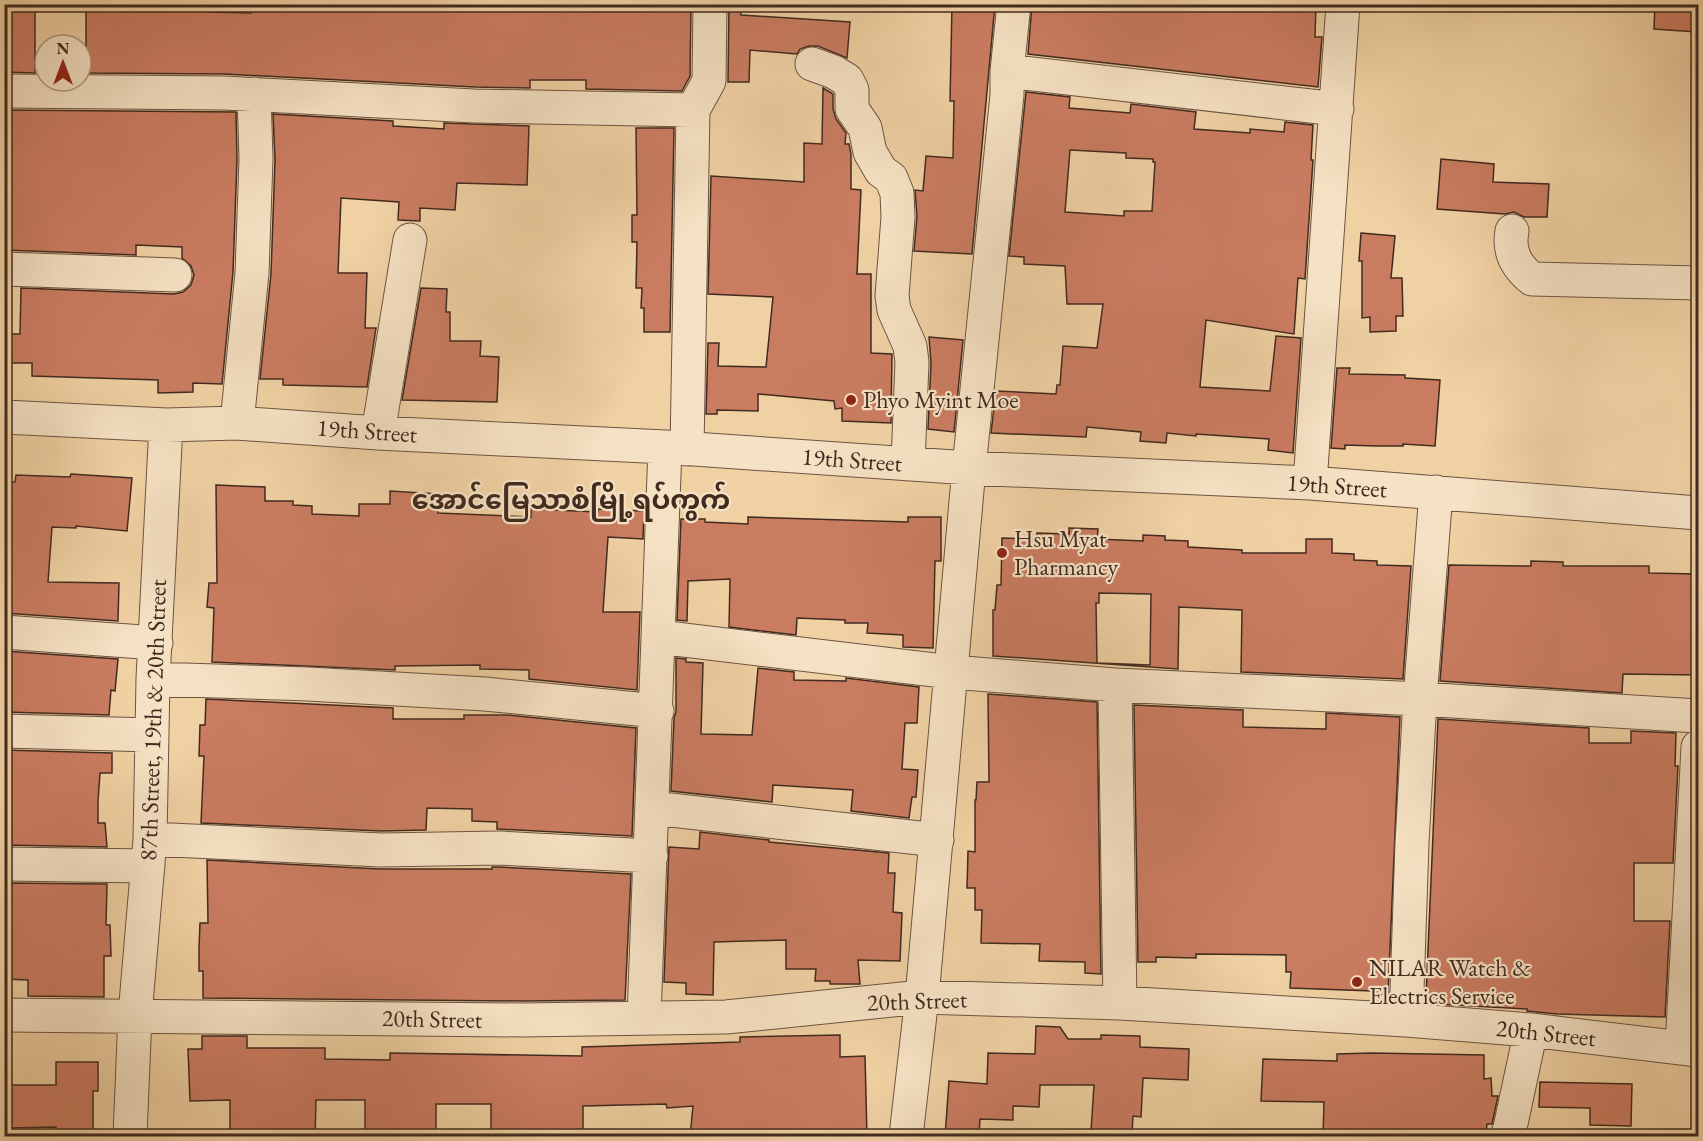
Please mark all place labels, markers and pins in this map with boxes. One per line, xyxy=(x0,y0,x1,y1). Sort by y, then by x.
place label: Phyo Myint Moe xyxy=(863,384,1019,415)
marker: Phyo Myint Moe xyxy=(844,393,858,407)
place label: Hsu Myat Pharmancy xyxy=(1014,523,1118,582)
marker: Hsu Myat Pharmancy xyxy=(995,546,1009,560)
place label: NILAR Watch & Electrics Service xyxy=(1369,952,1530,1011)
marker: NILAR Watch & Electrics Service xyxy=(1350,975,1364,989)

